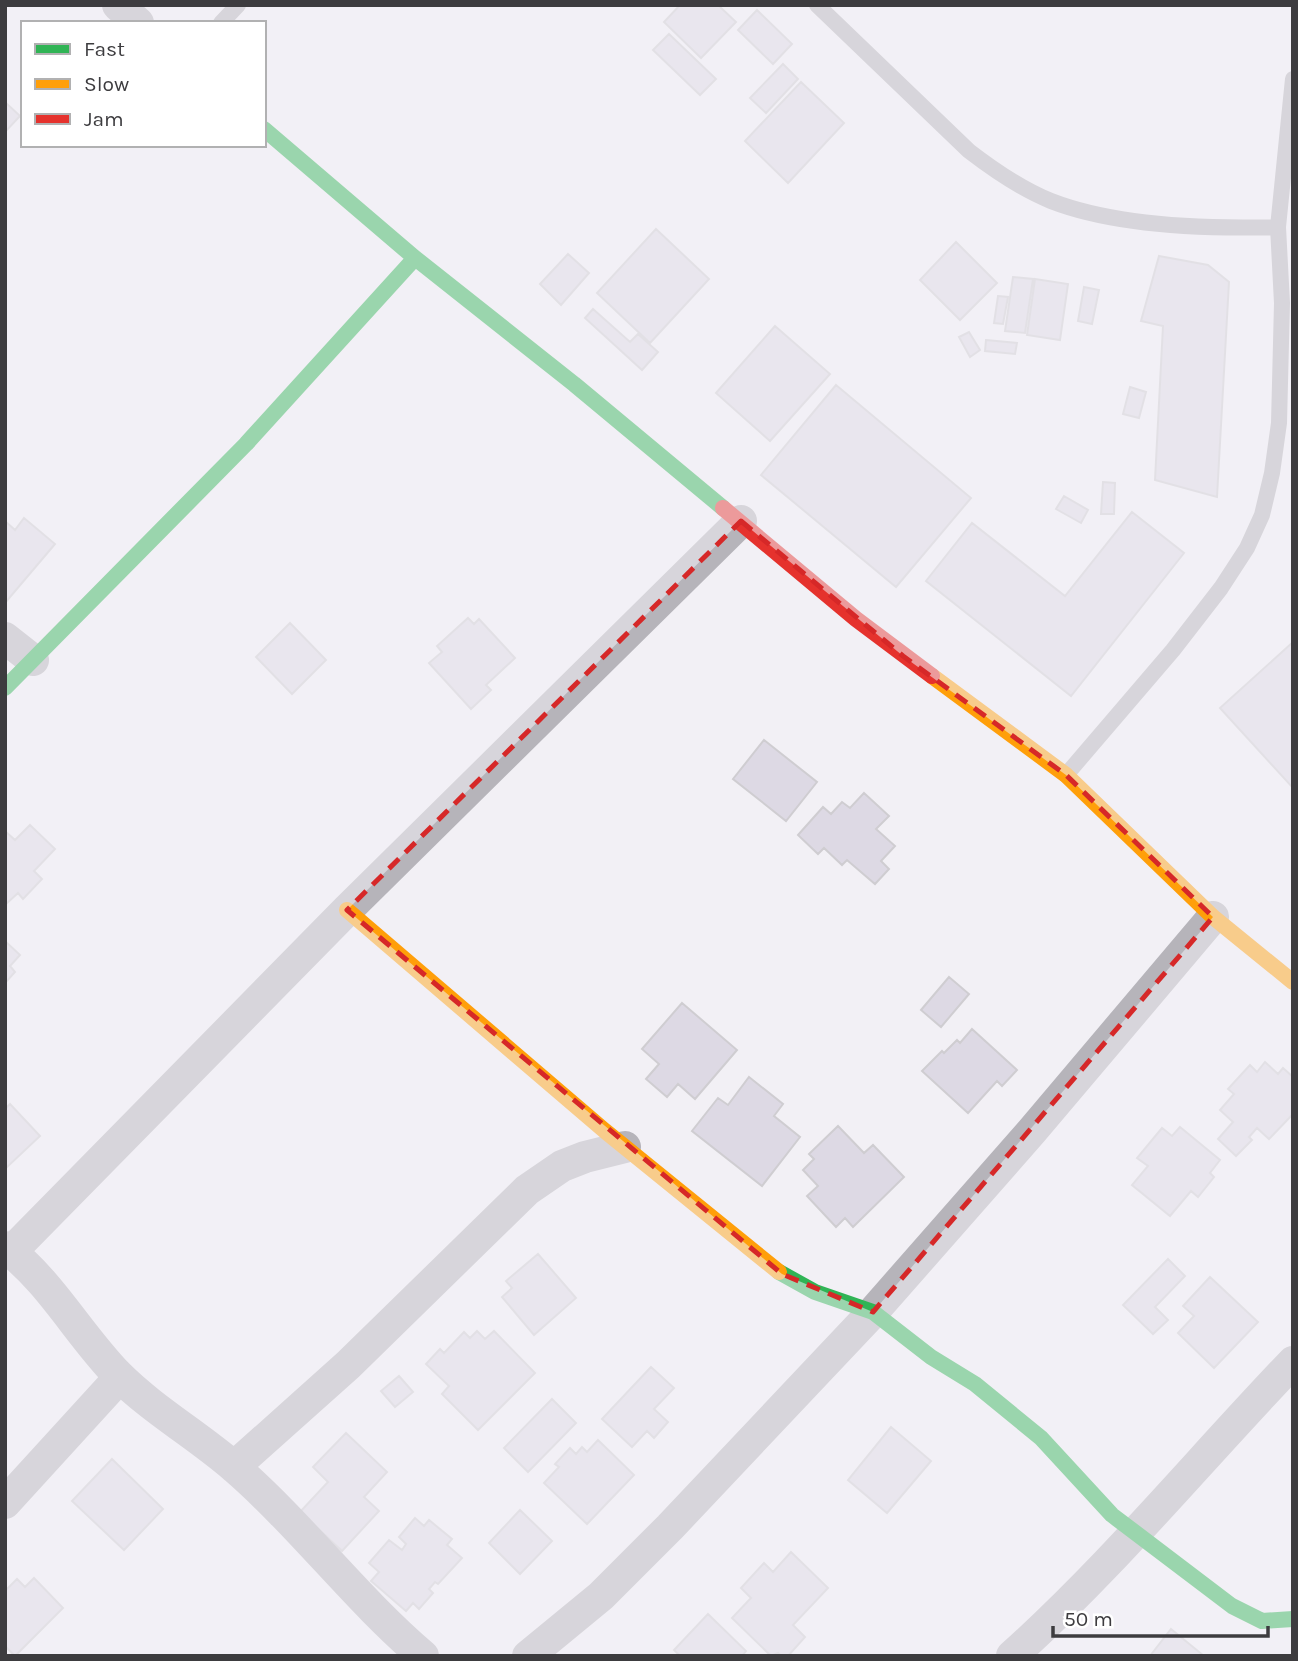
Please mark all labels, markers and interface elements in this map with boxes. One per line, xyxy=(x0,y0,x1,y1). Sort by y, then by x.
legend xyxy=(21,21,266,147)
text: Fast xyxy=(84,37,125,61)
text: Slow xyxy=(84,72,129,96)
text: Jam xyxy=(84,107,124,131)
scale bar xyxy=(1053,1594,1268,1638)
text: 50 m xyxy=(1064,1607,1113,1631)

